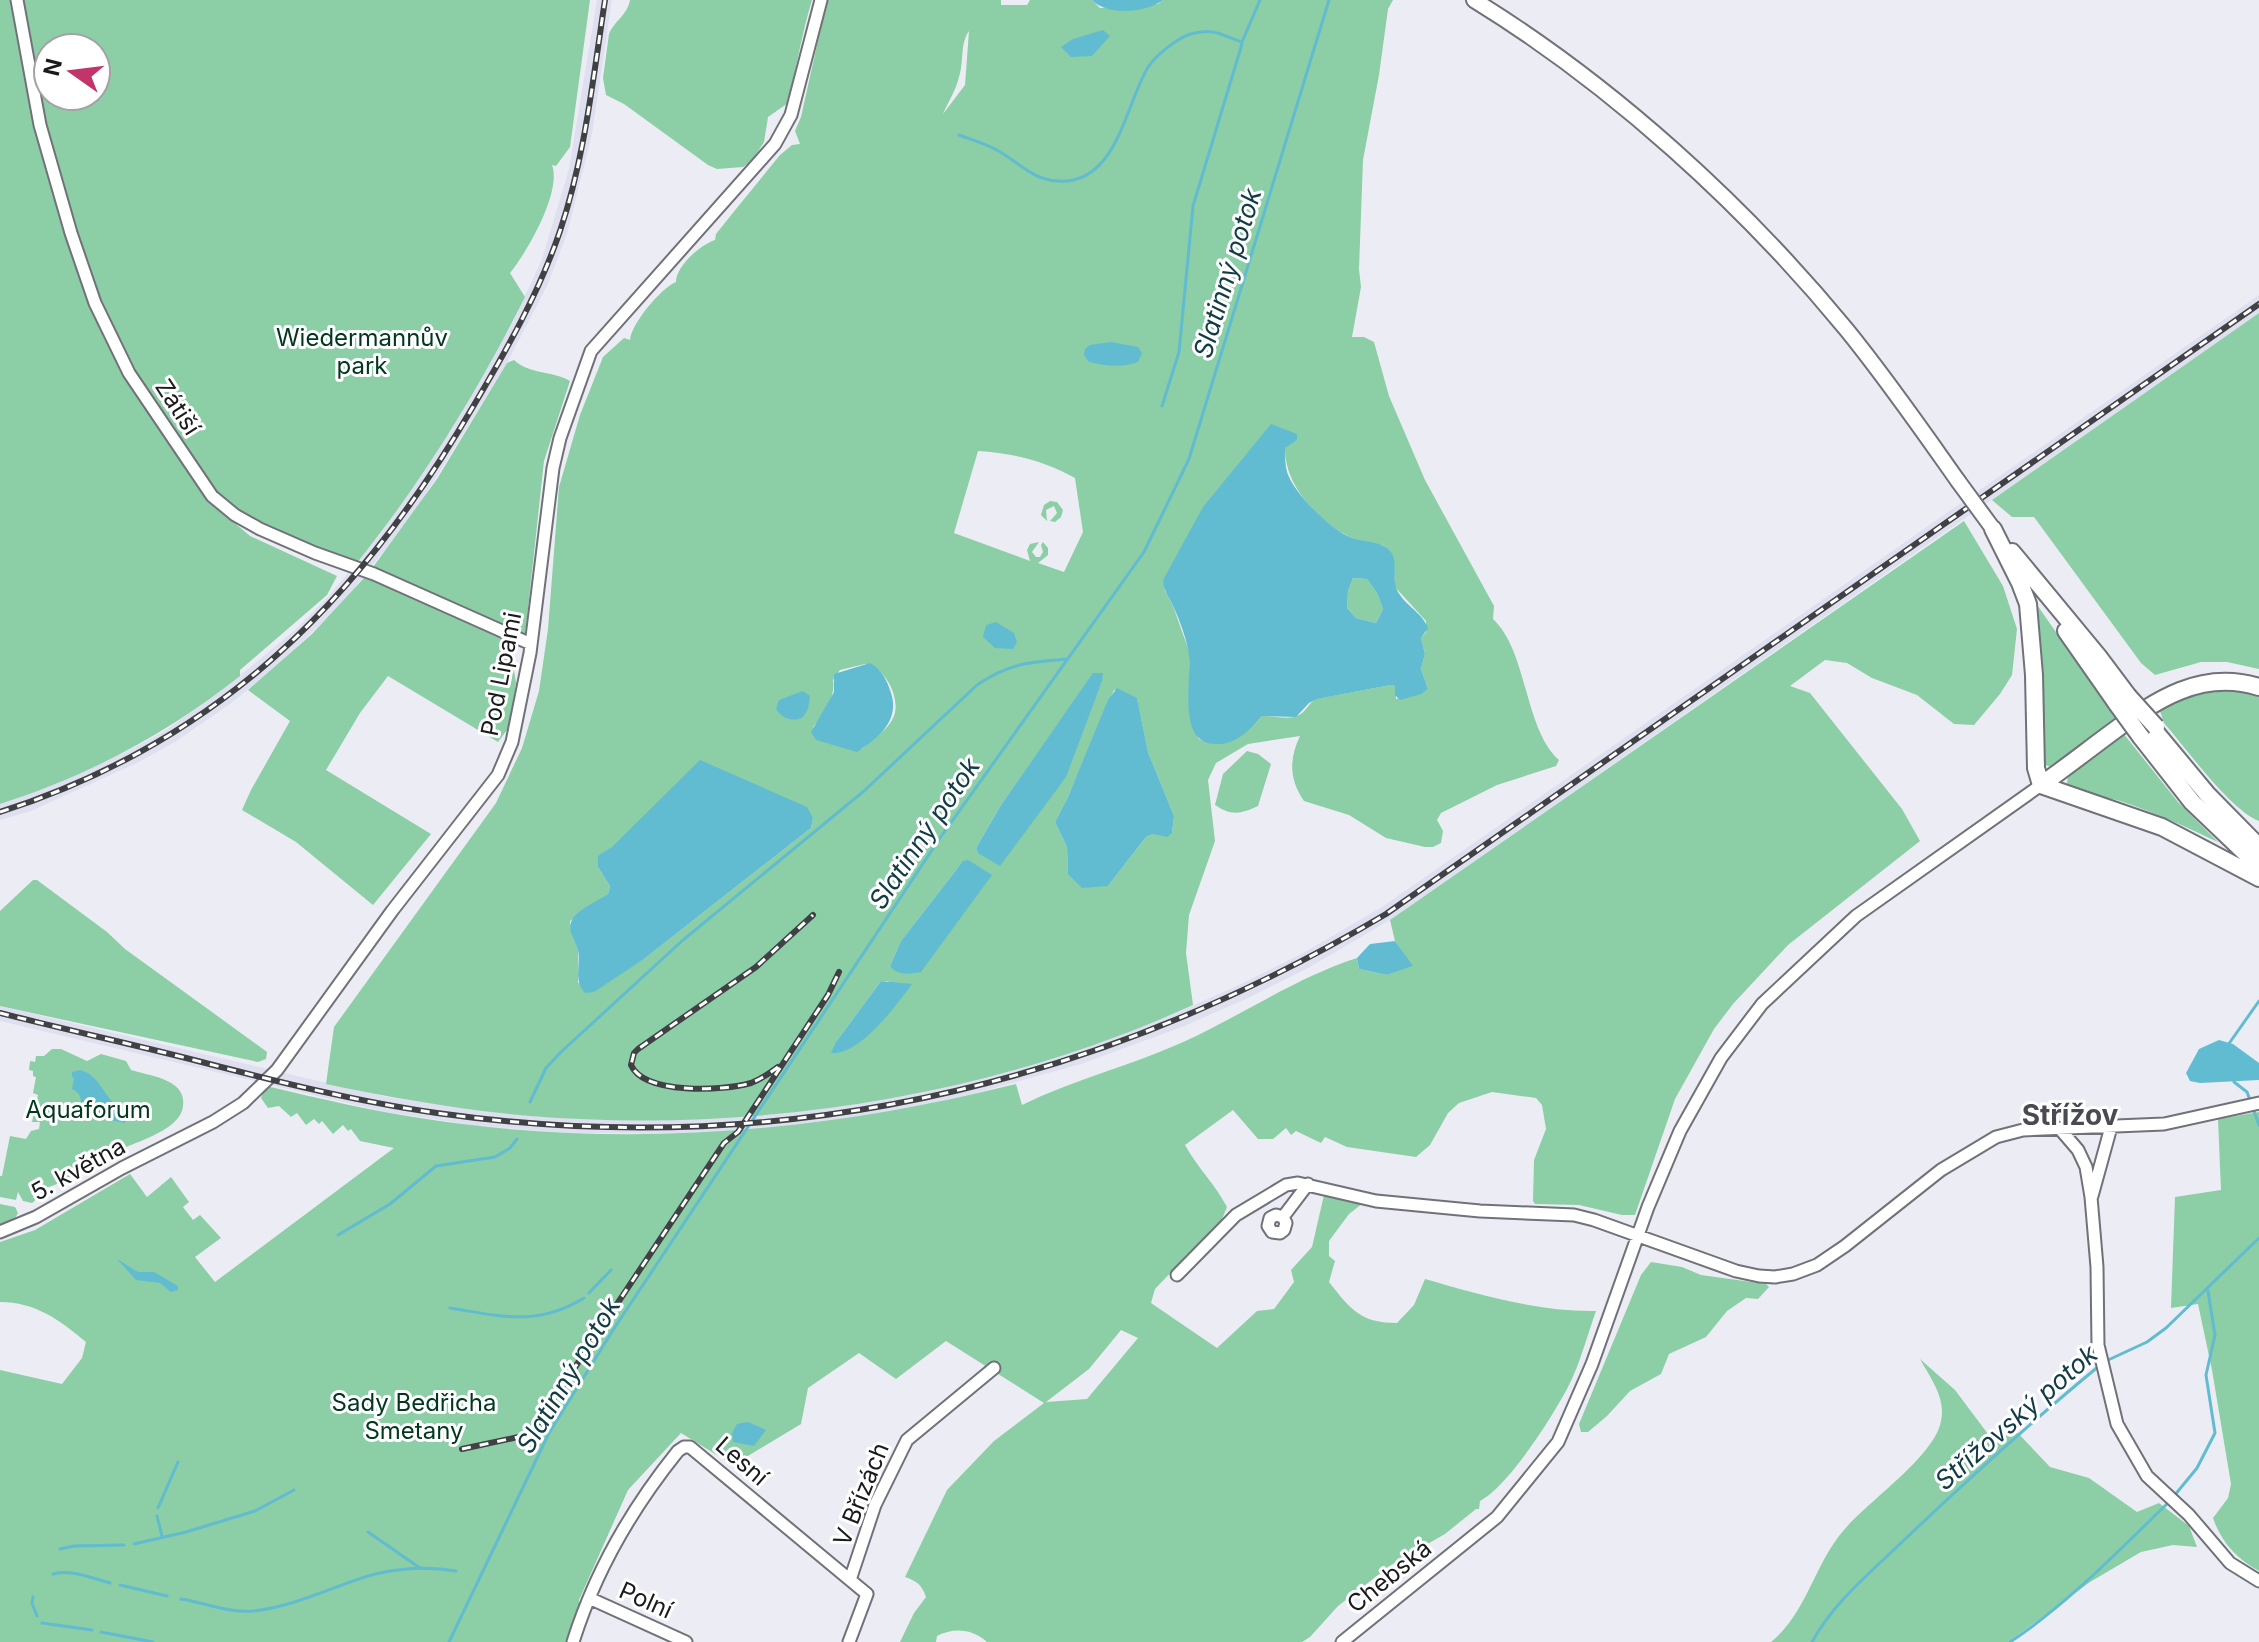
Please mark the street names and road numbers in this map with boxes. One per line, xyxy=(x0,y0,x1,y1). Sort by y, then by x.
street label: Zátiší xyxy=(149,374,207,441)
street label: Pod Lipami xyxy=(475,610,527,738)
street label: 5. května xyxy=(26,1131,130,1207)
street label: Lesní xyxy=(710,1430,774,1492)
street label: V Břízách xyxy=(827,1438,895,1550)
street label: Chebská xyxy=(1341,1533,1437,1619)
street label: Polní xyxy=(615,1575,677,1625)

